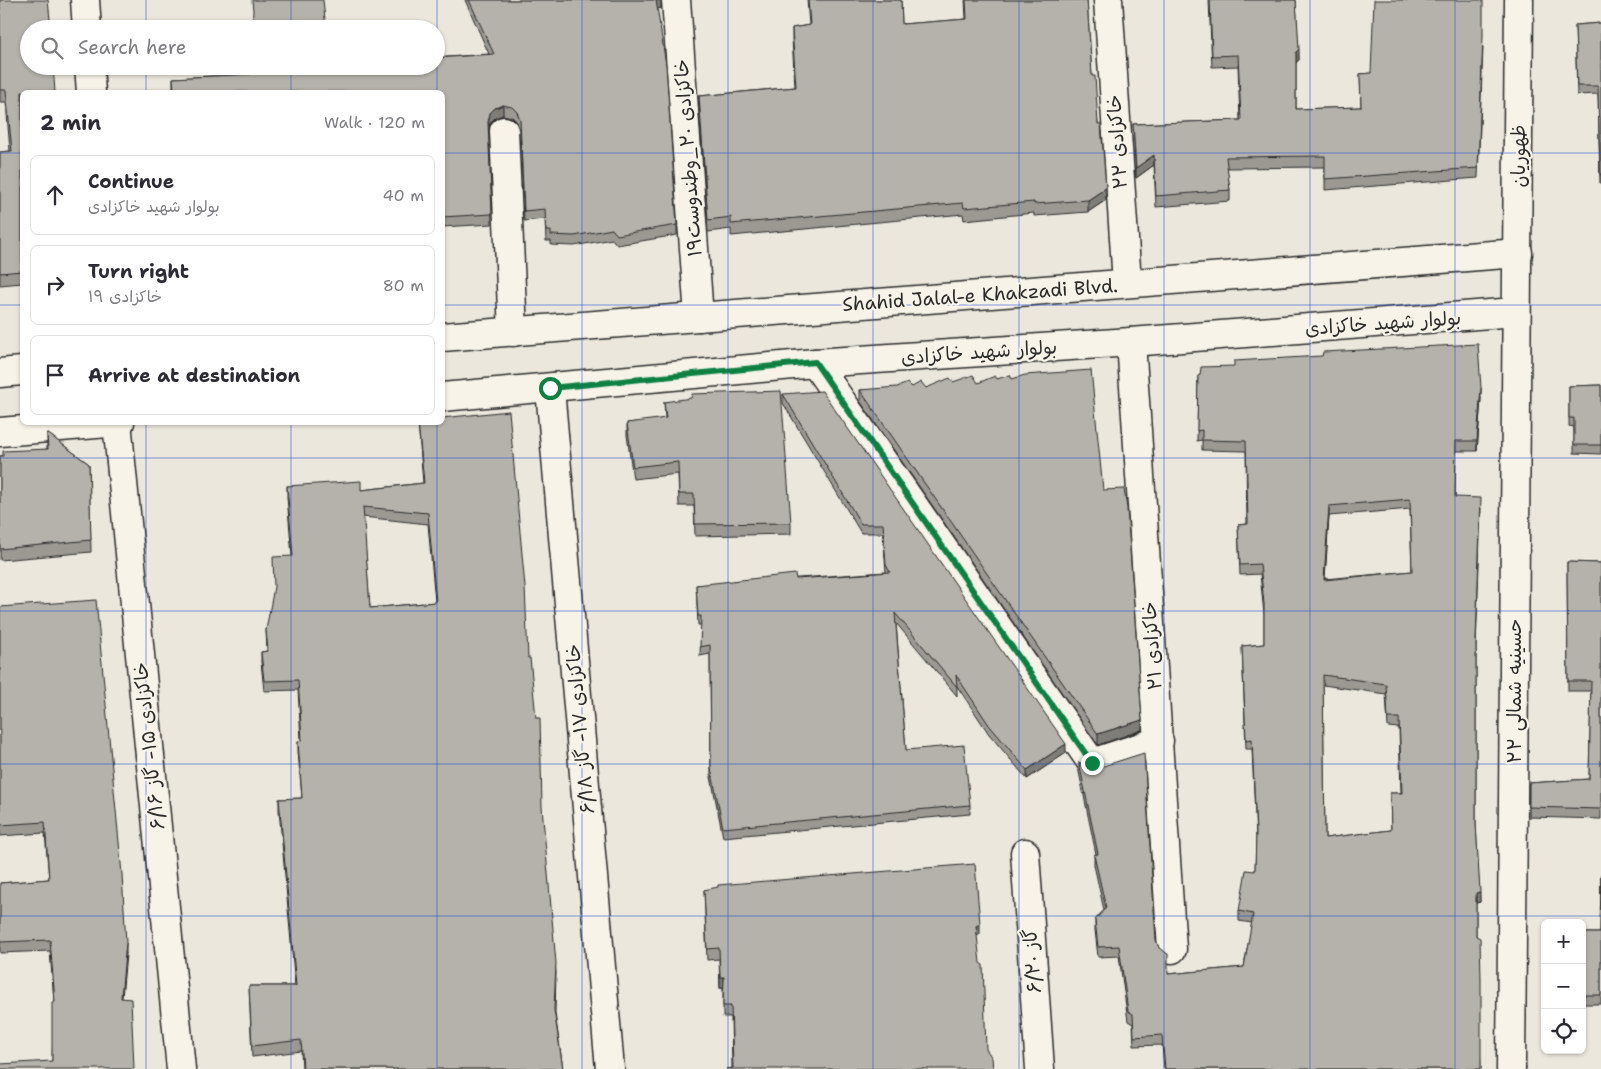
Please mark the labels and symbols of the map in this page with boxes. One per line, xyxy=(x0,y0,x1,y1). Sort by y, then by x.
street label: خاکزادی ۲۰_وطندوست۱۹ xyxy=(669,58,707,258)
street label: خاکزادی ۲۲ xyxy=(1101,94,1133,190)
street label: ظهوریان xyxy=(1506,125,1531,187)
street label: Shahid Jalal-e Khakzadi Blvd. xyxy=(841,273,1119,317)
street label: بولوار شهید خاکزادی xyxy=(1304,305,1462,341)
street label: بولوار شهید خاکزادی xyxy=(900,334,1058,370)
route start xyxy=(539,377,562,400)
street label: خاکزادی ۲۱ xyxy=(1136,601,1168,691)
street label: حسینیه شمالی ۲۲ xyxy=(1502,619,1527,763)
street label: خاکزادی ۱۷- گاز ۶/۱۸ xyxy=(560,643,600,815)
street label: خاکزادی ۱۵- گاز ۶/۱۶ xyxy=(128,661,170,831)
route end xyxy=(1081,752,1104,775)
street label: گاز ۶/۲۰ xyxy=(1017,928,1047,994)

